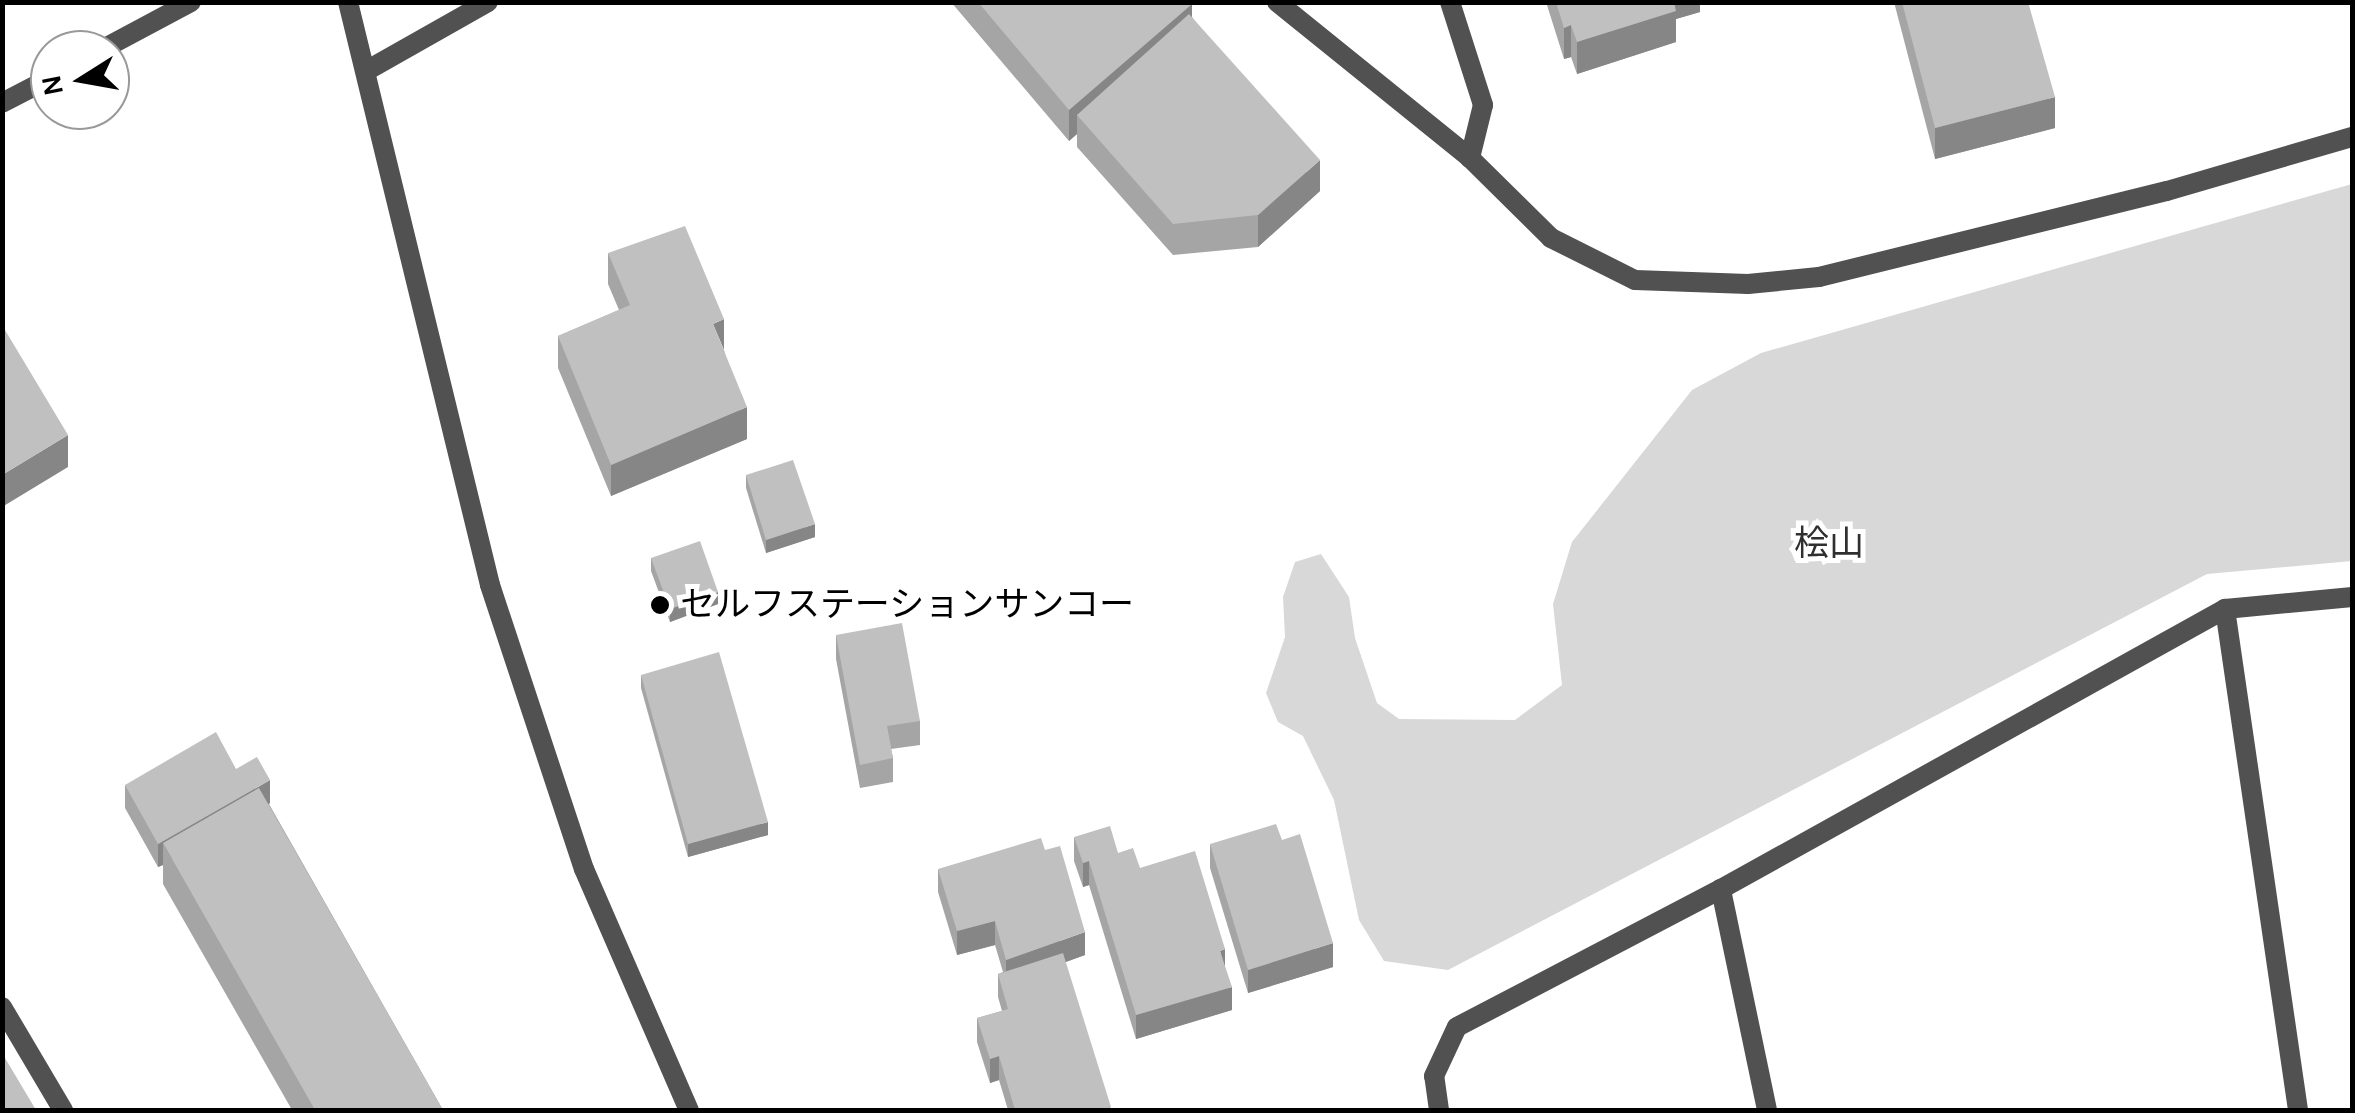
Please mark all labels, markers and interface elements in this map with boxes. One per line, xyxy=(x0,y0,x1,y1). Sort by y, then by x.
north arrow xyxy=(30,30,130,130)
text: N xyxy=(34,72,70,98)
park label: 桧山 xyxy=(1794,523,1864,565)
place label: セルフステーションサンコー xyxy=(680,584,1135,626)
marker: セルフステーションサンコー xyxy=(649,594,671,616)

